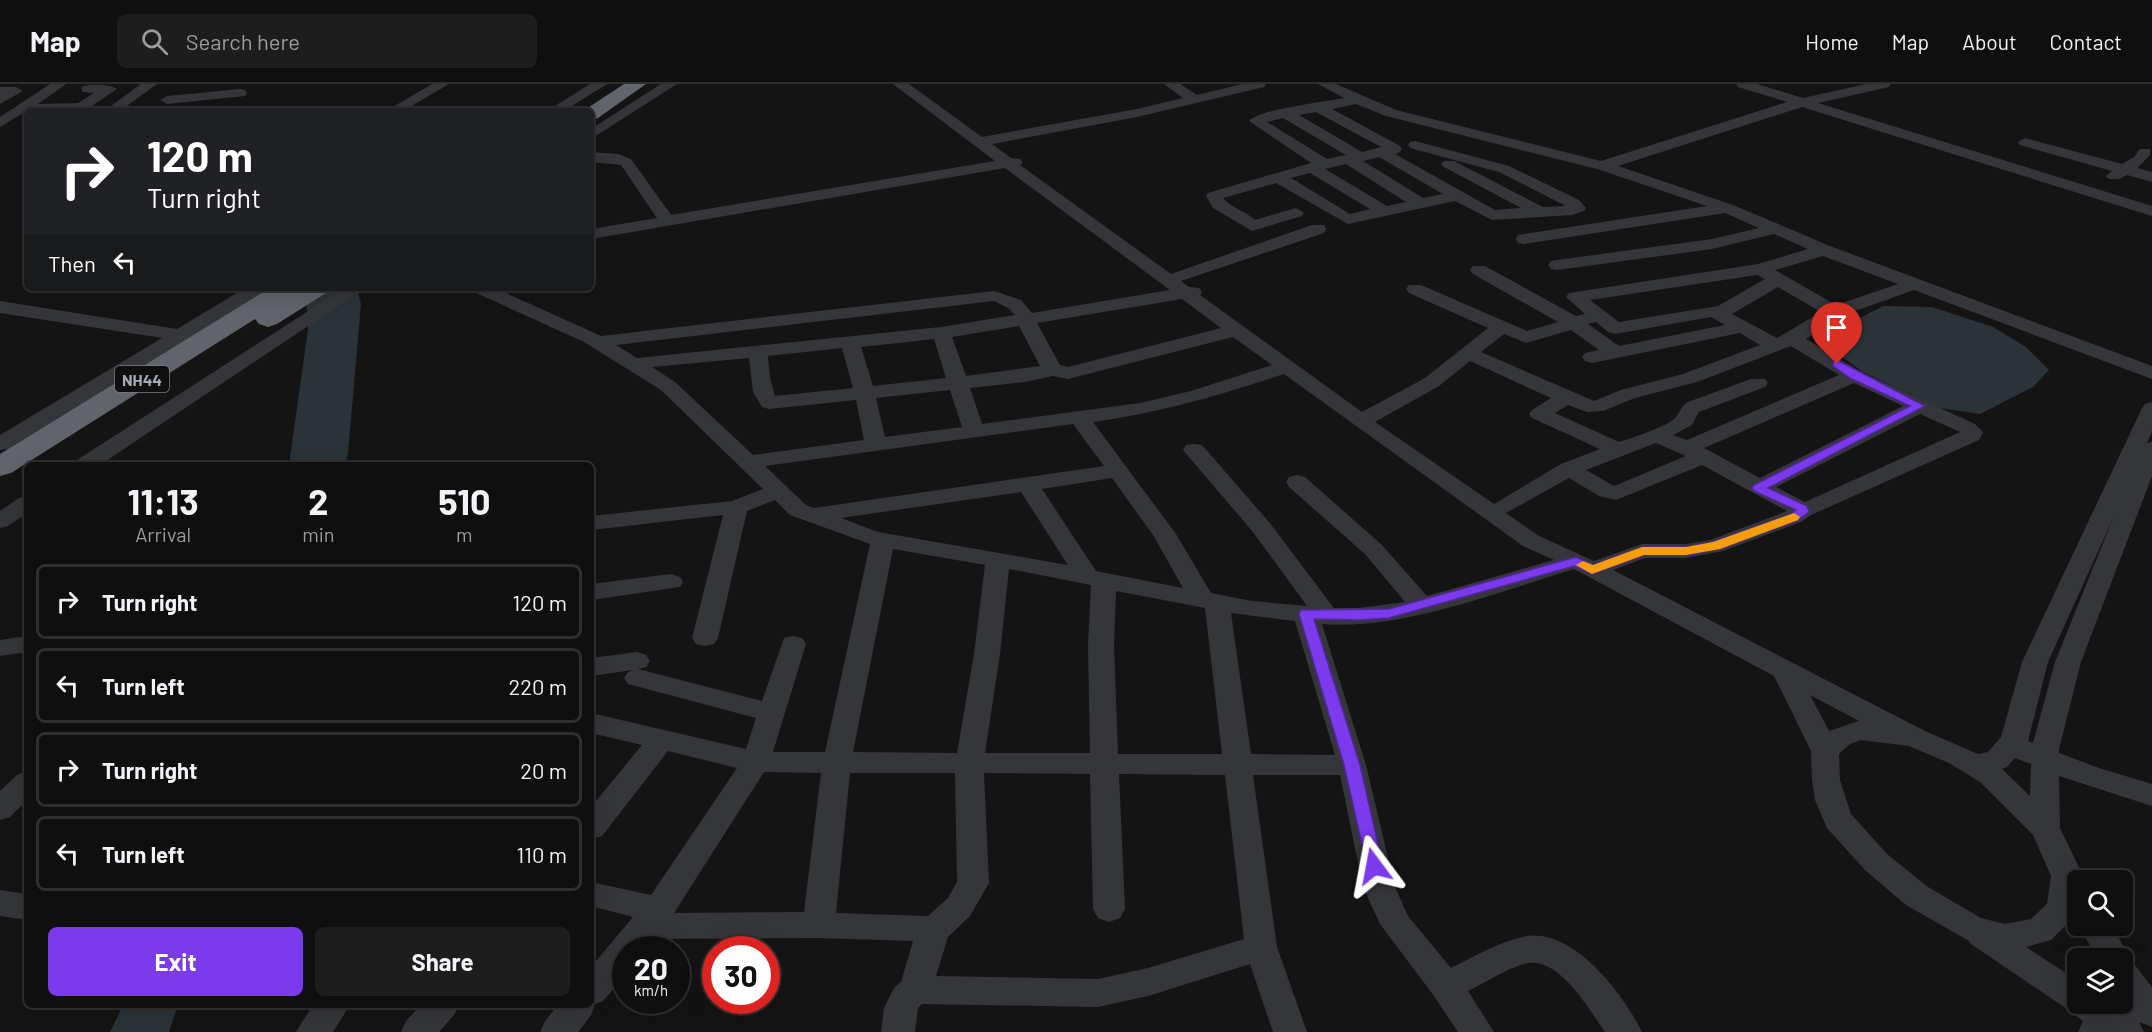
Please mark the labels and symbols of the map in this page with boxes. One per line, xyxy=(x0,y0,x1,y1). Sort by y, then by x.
pin xyxy=(1811,302,1862,364)
road number: NH44 xyxy=(115,366,169,392)
position arrow xyxy=(1342,834,1406,898)
speed limit sign: 30 xyxy=(702,936,780,1014)

